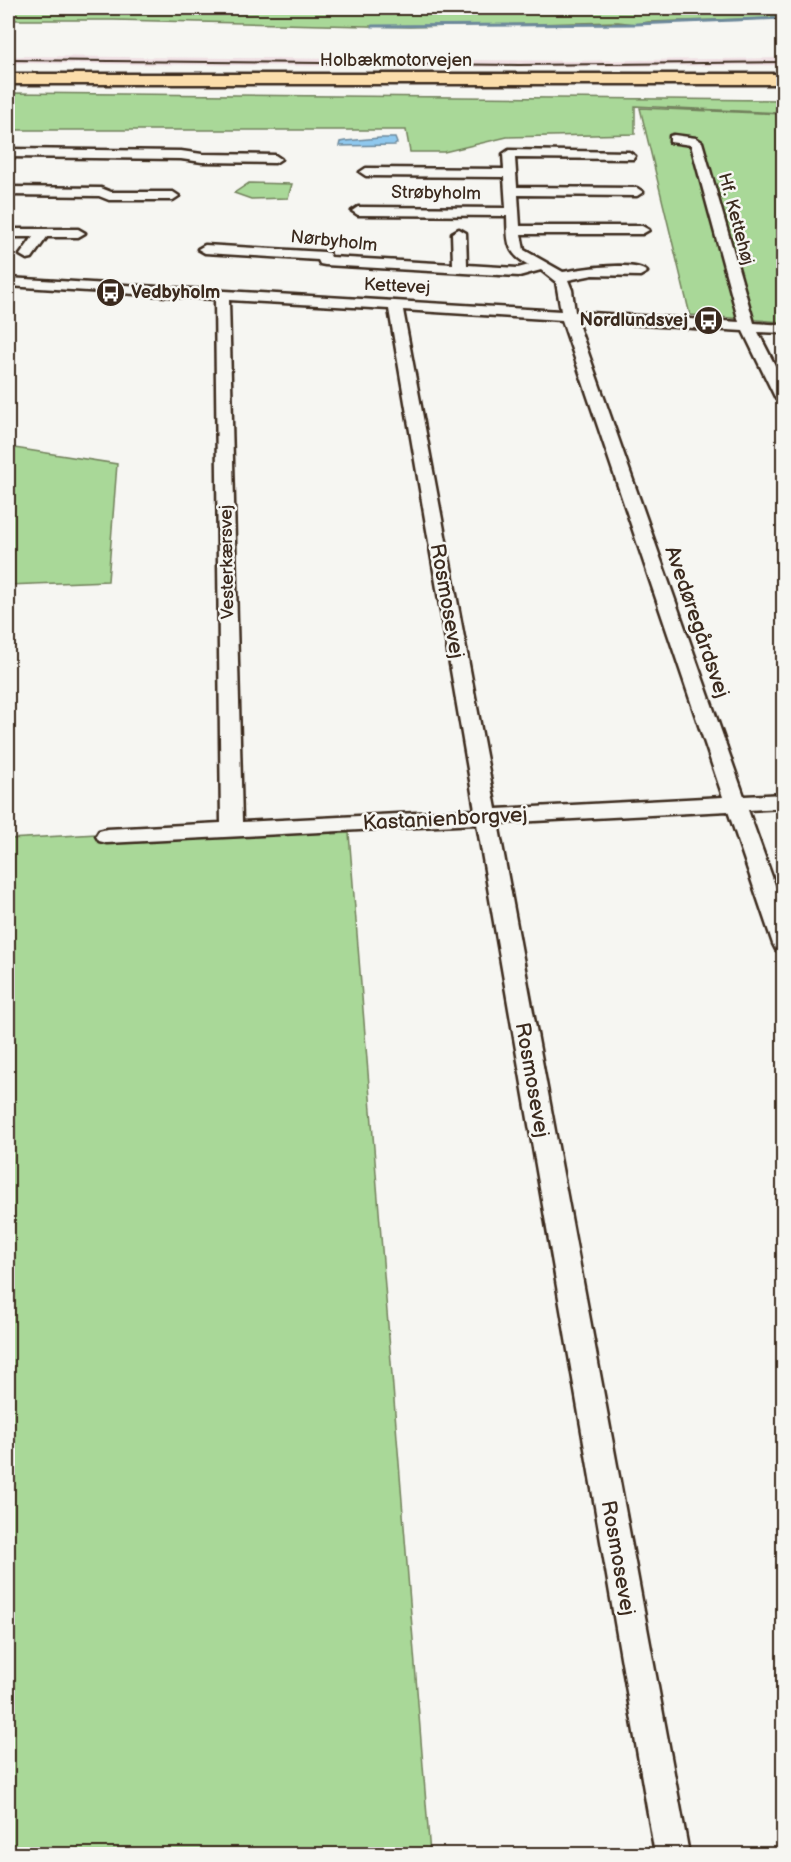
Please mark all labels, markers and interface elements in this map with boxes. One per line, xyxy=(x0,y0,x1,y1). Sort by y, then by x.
street label: Holbækmotorvejen xyxy=(320,50,472,71)
street label: Hf. Kettehøj xyxy=(714,171,758,267)
street label: Strøbyholm xyxy=(391,182,481,204)
street label: Nørbyholm xyxy=(289,226,379,256)
street label: Kettevej xyxy=(363,274,431,298)
bus stop icon: Vedbyholm xyxy=(94,276,126,308)
place label: Vedbyholm xyxy=(131,282,220,303)
bus stop icon: Nordlundsvej xyxy=(693,304,725,336)
place label: Nordlundsvej xyxy=(580,310,688,331)
street label: Vesterkærsvej xyxy=(216,505,238,619)
street label: Rosmosevej xyxy=(425,541,469,661)
street label: Avedøregårdsvej xyxy=(659,543,735,701)
street label: Kastanienborgvej xyxy=(362,802,528,836)
street label: Rosmosevej xyxy=(510,1020,554,1140)
street label: Rosmosevej xyxy=(596,1498,640,1618)

